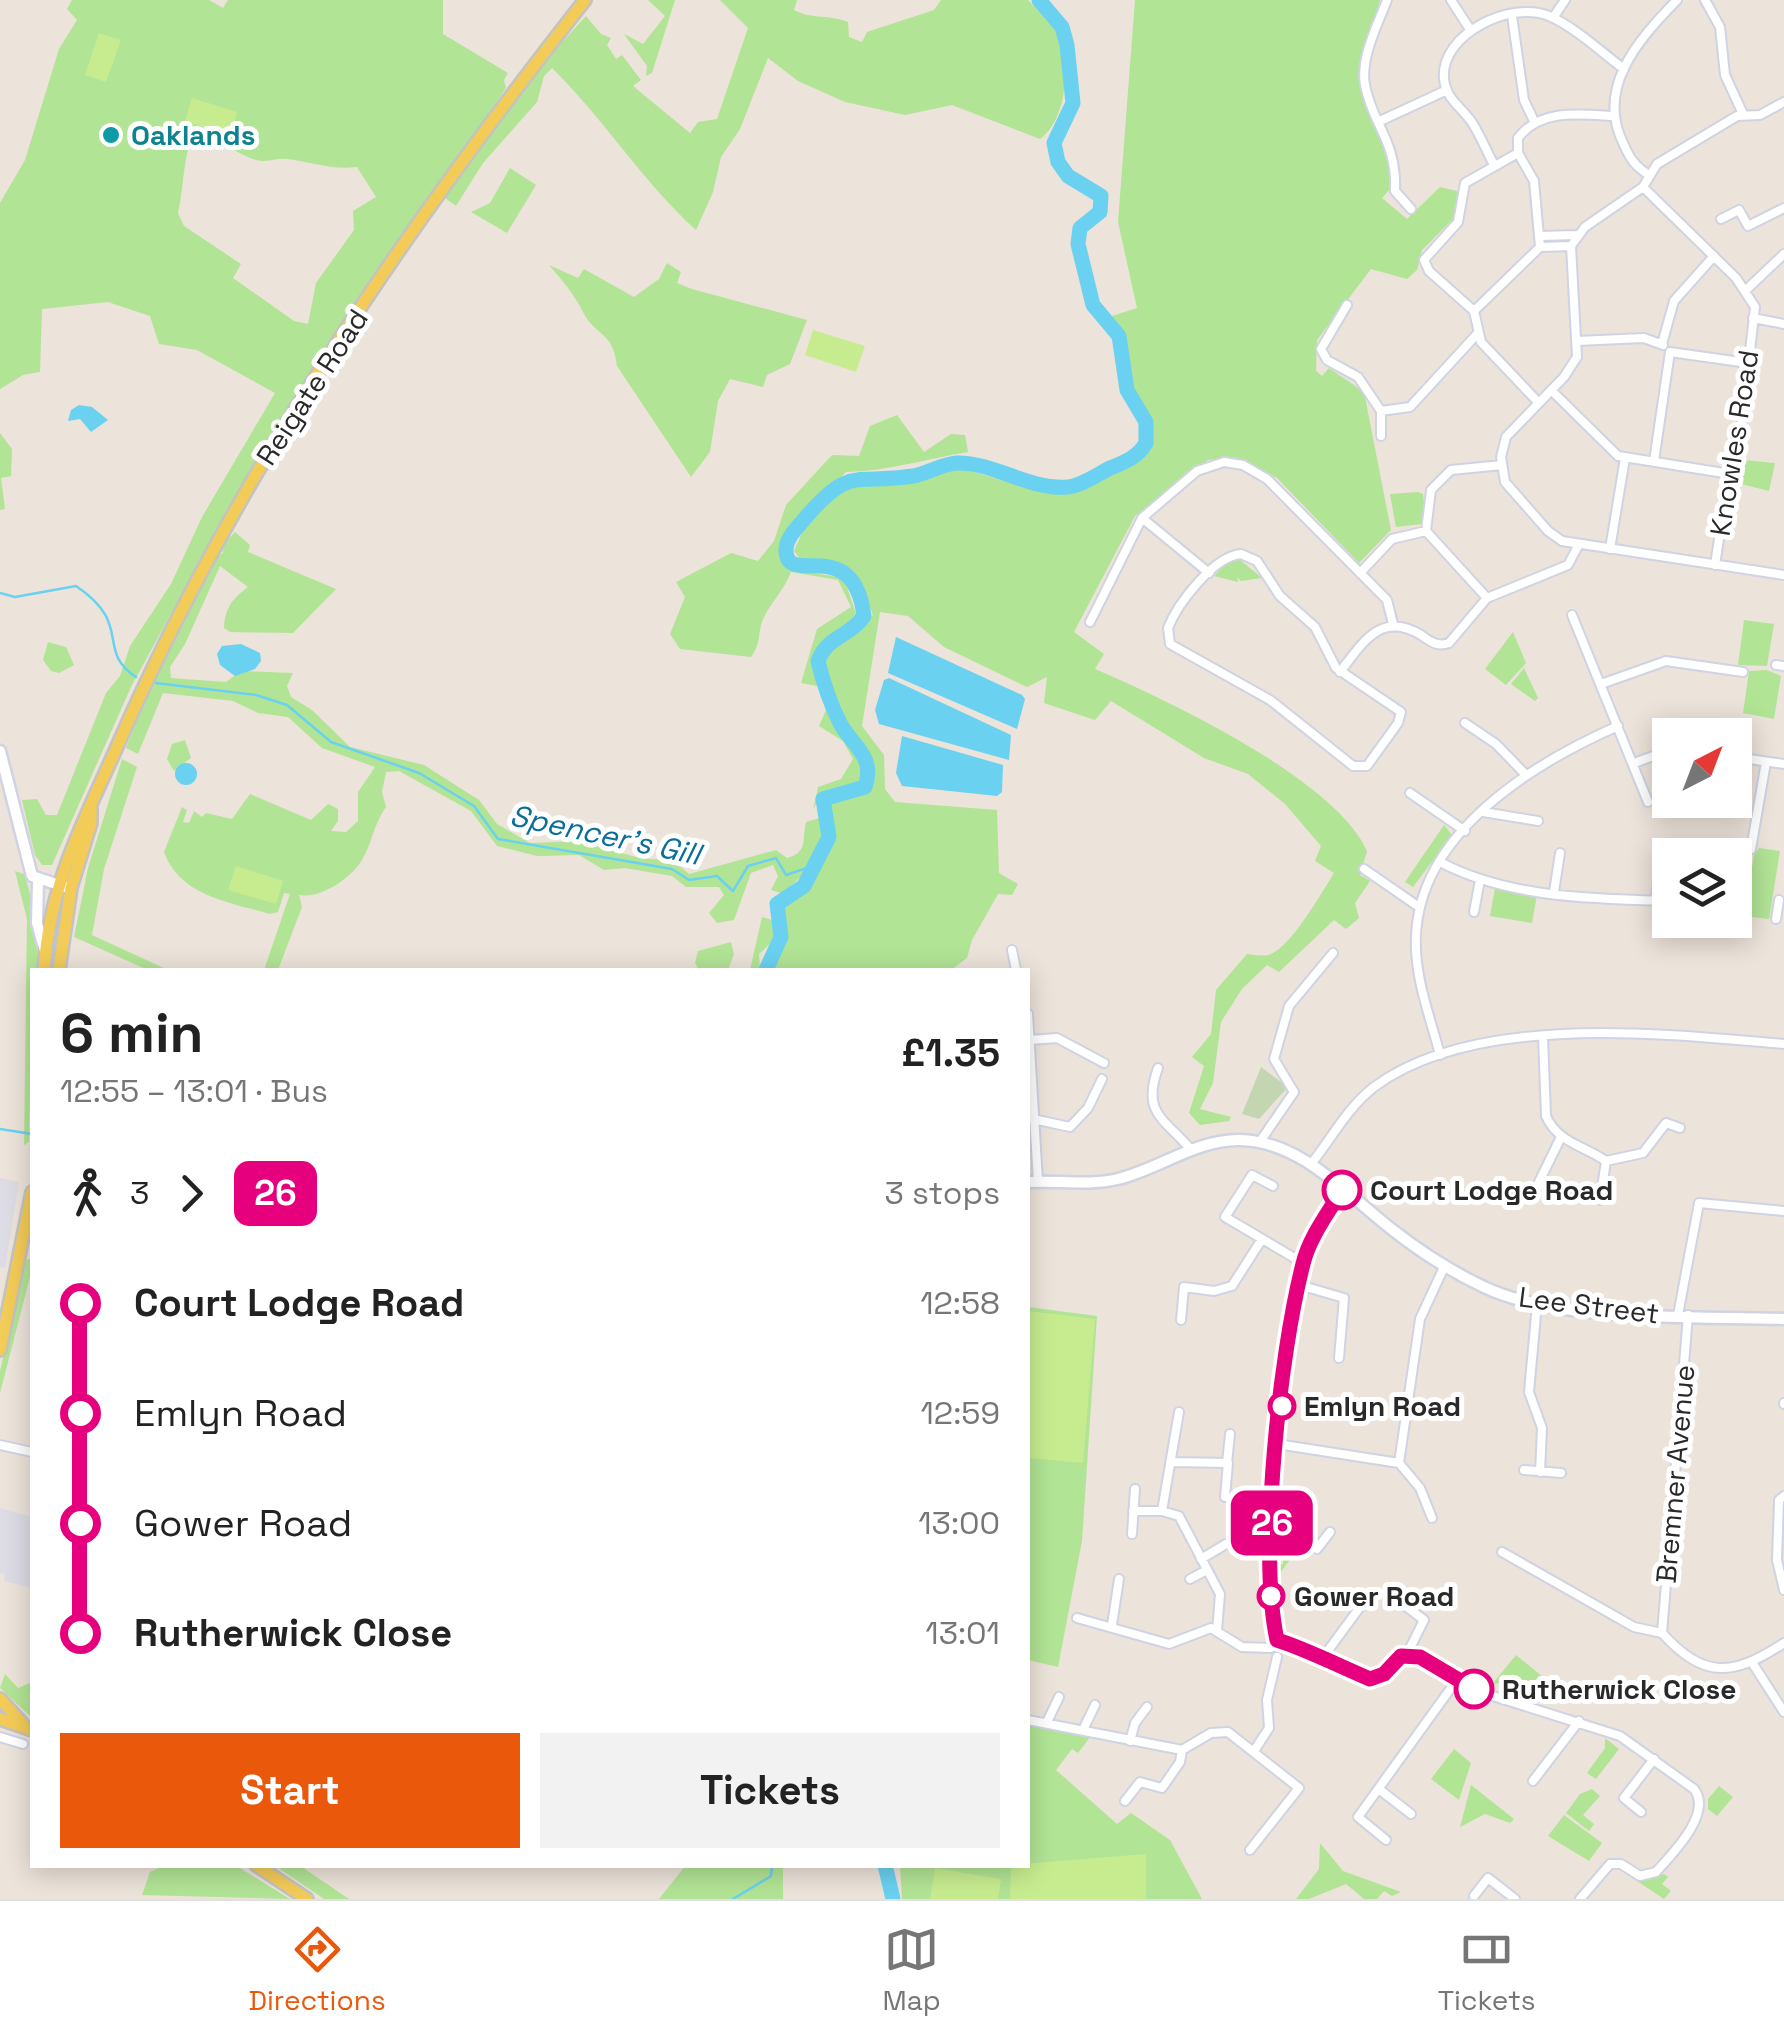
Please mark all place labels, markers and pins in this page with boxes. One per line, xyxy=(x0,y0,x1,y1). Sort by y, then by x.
place label: Oaklands xyxy=(131,117,255,153)
marker: Oaklands xyxy=(100,124,122,146)
marker: Court Lodge Road xyxy=(1323,1171,1361,1209)
place label: Court Lodge Road xyxy=(1370,1172,1613,1208)
place label: Emlyn Road xyxy=(1304,1388,1461,1424)
marker: Emlyn Road xyxy=(1269,1393,1295,1419)
place label: Gower Road xyxy=(1294,1578,1454,1614)
marker: Gower Road xyxy=(1258,1583,1284,1609)
marker: Rutherwick Close xyxy=(1455,1670,1493,1708)
place label: Rutherwick Close xyxy=(1502,1671,1736,1707)

